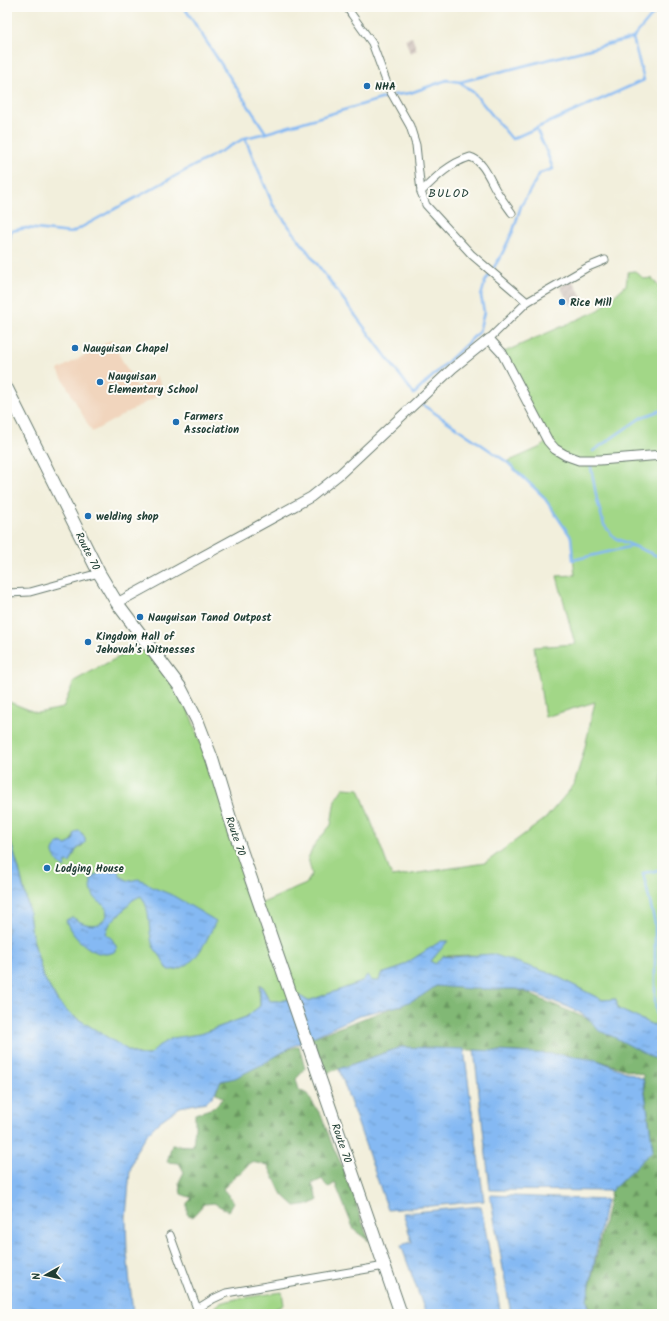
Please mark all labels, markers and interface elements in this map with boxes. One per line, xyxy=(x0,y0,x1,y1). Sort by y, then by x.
place label: NHA xyxy=(375,78,396,96)
marker: NHA xyxy=(362,81,372,91)
district label: BULOD xyxy=(428,184,470,203)
place label: Rice Mill xyxy=(570,294,612,312)
marker: Rice Mill xyxy=(557,297,567,307)
place label: Nauguisan Chapel xyxy=(83,340,168,358)
marker: Nauguisan Chapel xyxy=(70,343,80,353)
place label: Nauguisan Elementary School xyxy=(108,368,198,399)
marker: Nauguisan Elementary School xyxy=(95,377,105,387)
place label: Farmers Association xyxy=(184,408,239,439)
marker: Farmers Association xyxy=(171,417,181,427)
place label: welding shop xyxy=(96,508,159,526)
marker: welding shop xyxy=(83,511,93,521)
street label: Route 70 xyxy=(70,529,105,574)
place label: Nauguisan Tanod Outpost xyxy=(148,609,273,627)
marker: Nauguisan Tanod Outpost xyxy=(135,612,145,622)
place label: Kingdom Hall of Jehovah's Witnesses xyxy=(96,628,196,659)
marker: Kingdom Hall of Jehovah's Witnesses xyxy=(83,637,93,647)
street label: Route 70 xyxy=(220,814,250,859)
place label: Lodging House xyxy=(55,860,124,878)
marker: Lodging House xyxy=(42,863,52,873)
street label: Route 70 xyxy=(326,1121,356,1166)
north arrow xyxy=(26,1255,66,1295)
text: N xyxy=(28,1272,46,1281)

